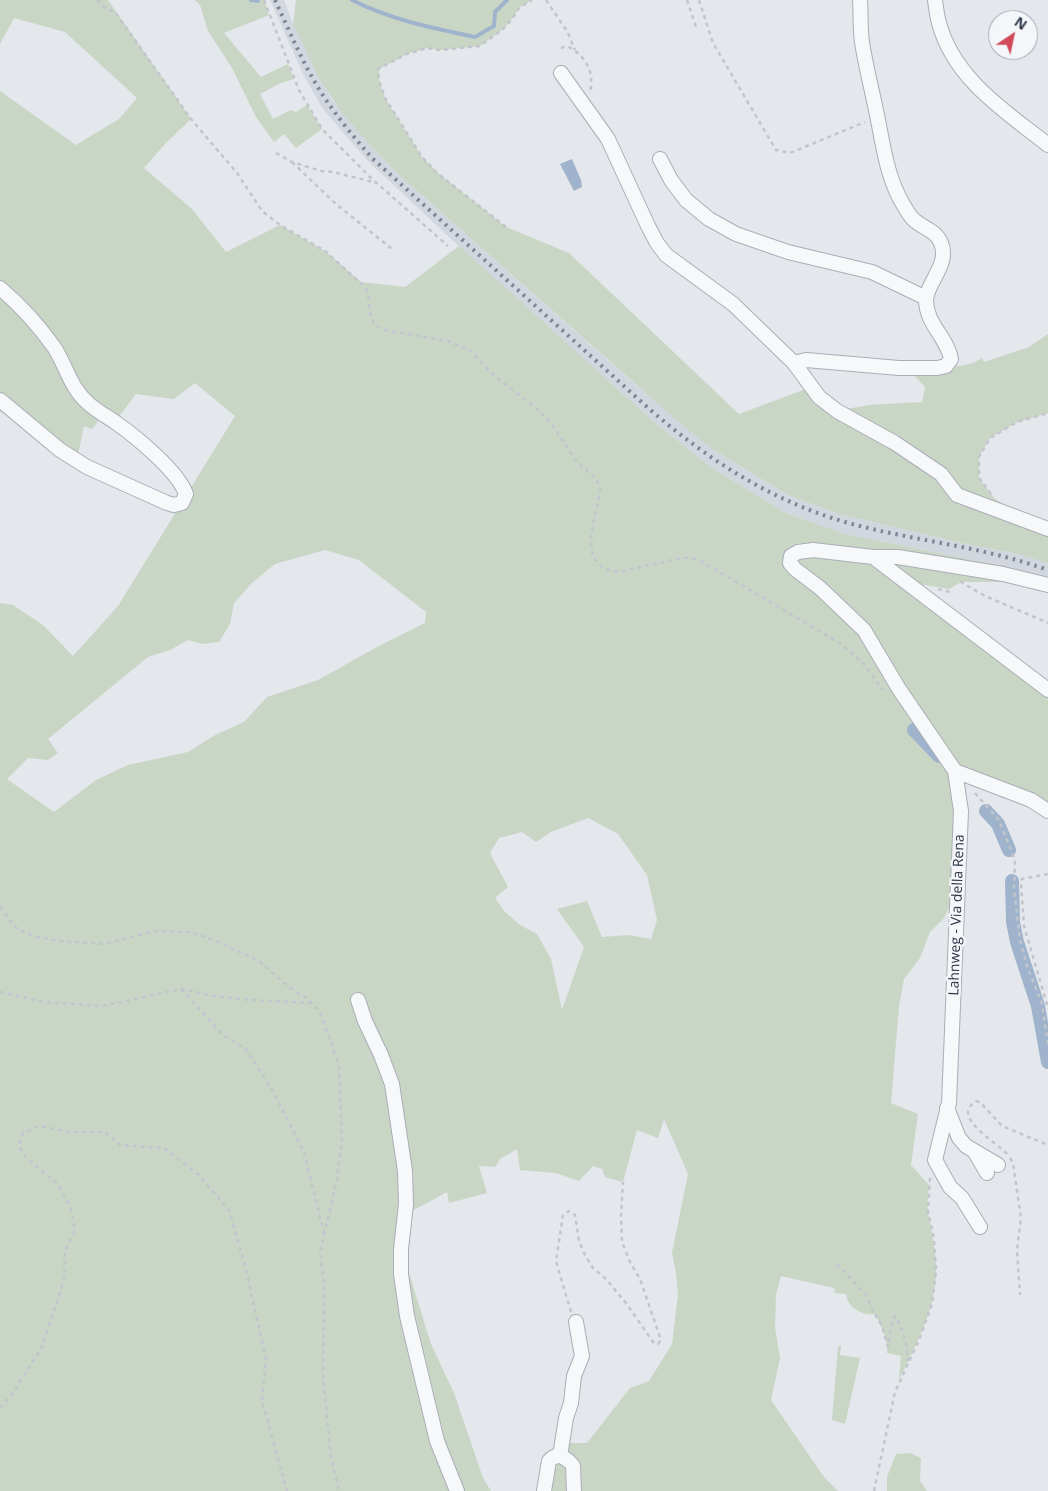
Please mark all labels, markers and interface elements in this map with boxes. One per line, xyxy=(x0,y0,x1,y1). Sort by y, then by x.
north arrow xyxy=(988,10,1038,60)
text: N xyxy=(1011,12,1031,34)
street label: Lahnweg - Via della Rena xyxy=(946,834,968,996)

